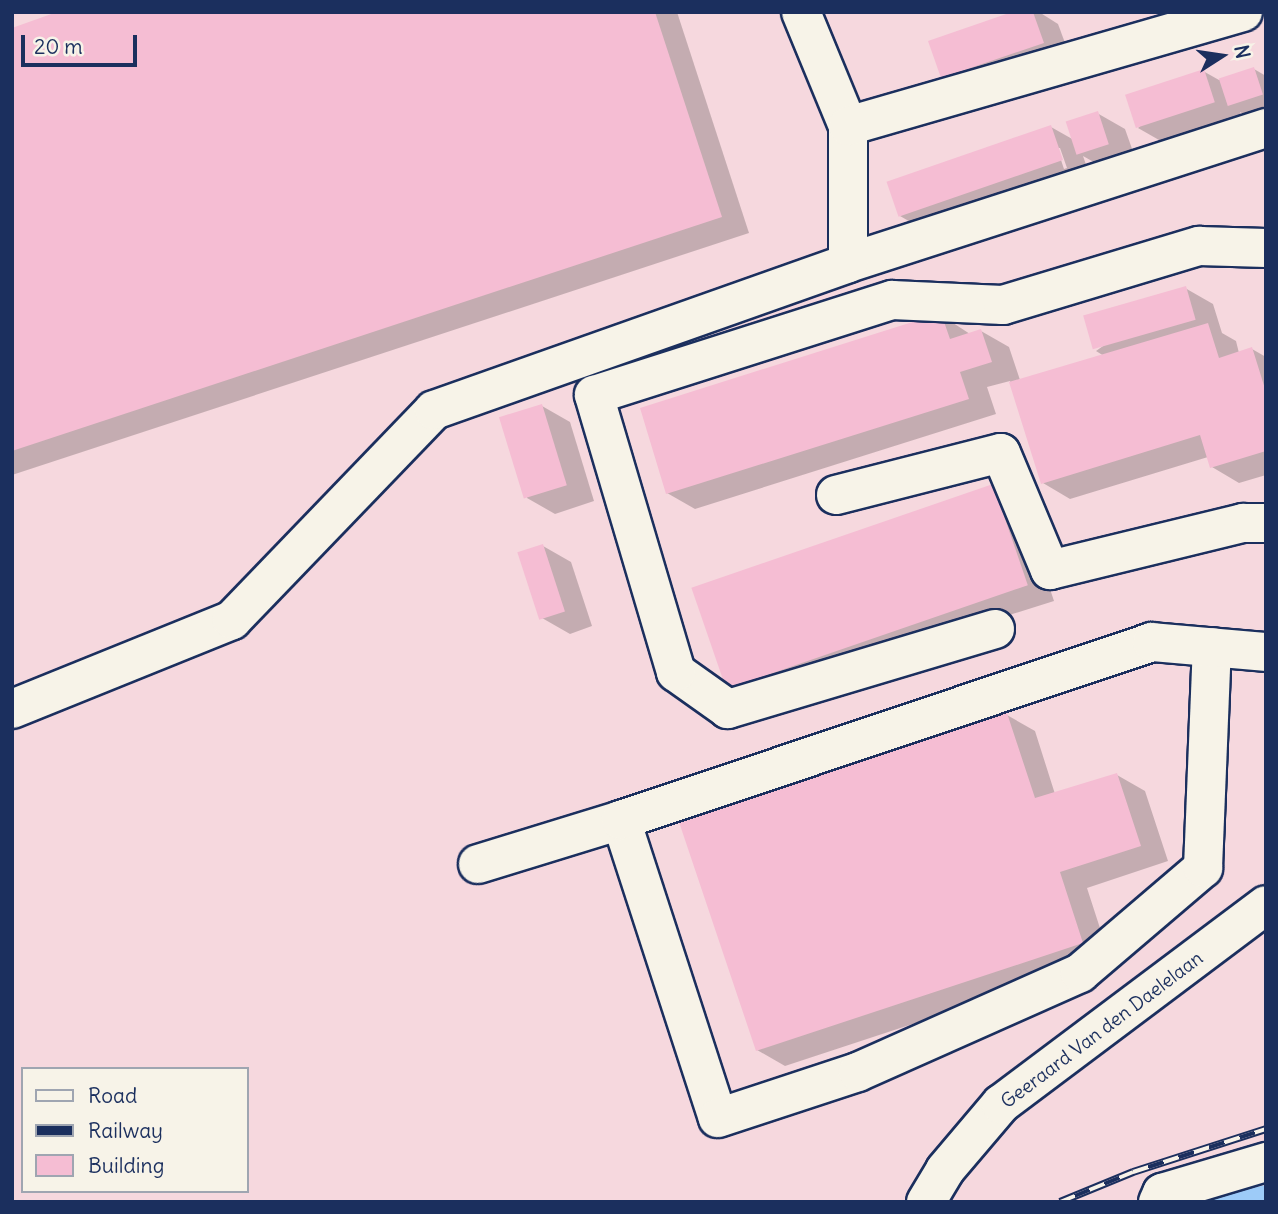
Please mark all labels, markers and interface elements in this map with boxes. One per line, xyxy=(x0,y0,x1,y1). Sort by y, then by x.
scale bar xyxy=(24,21,140,65)
north arrow xyxy=(1187,21,1257,91)
text: 20 m xyxy=(34,33,83,60)
text: N xyxy=(1229,43,1256,61)
street label: Geeraard Van den Daelelaan xyxy=(997,947,1207,1113)
legend xyxy=(21,1067,248,1193)
text: Road xyxy=(88,1082,137,1109)
text: Railway xyxy=(88,1117,163,1144)
text: Building xyxy=(88,1152,164,1179)

